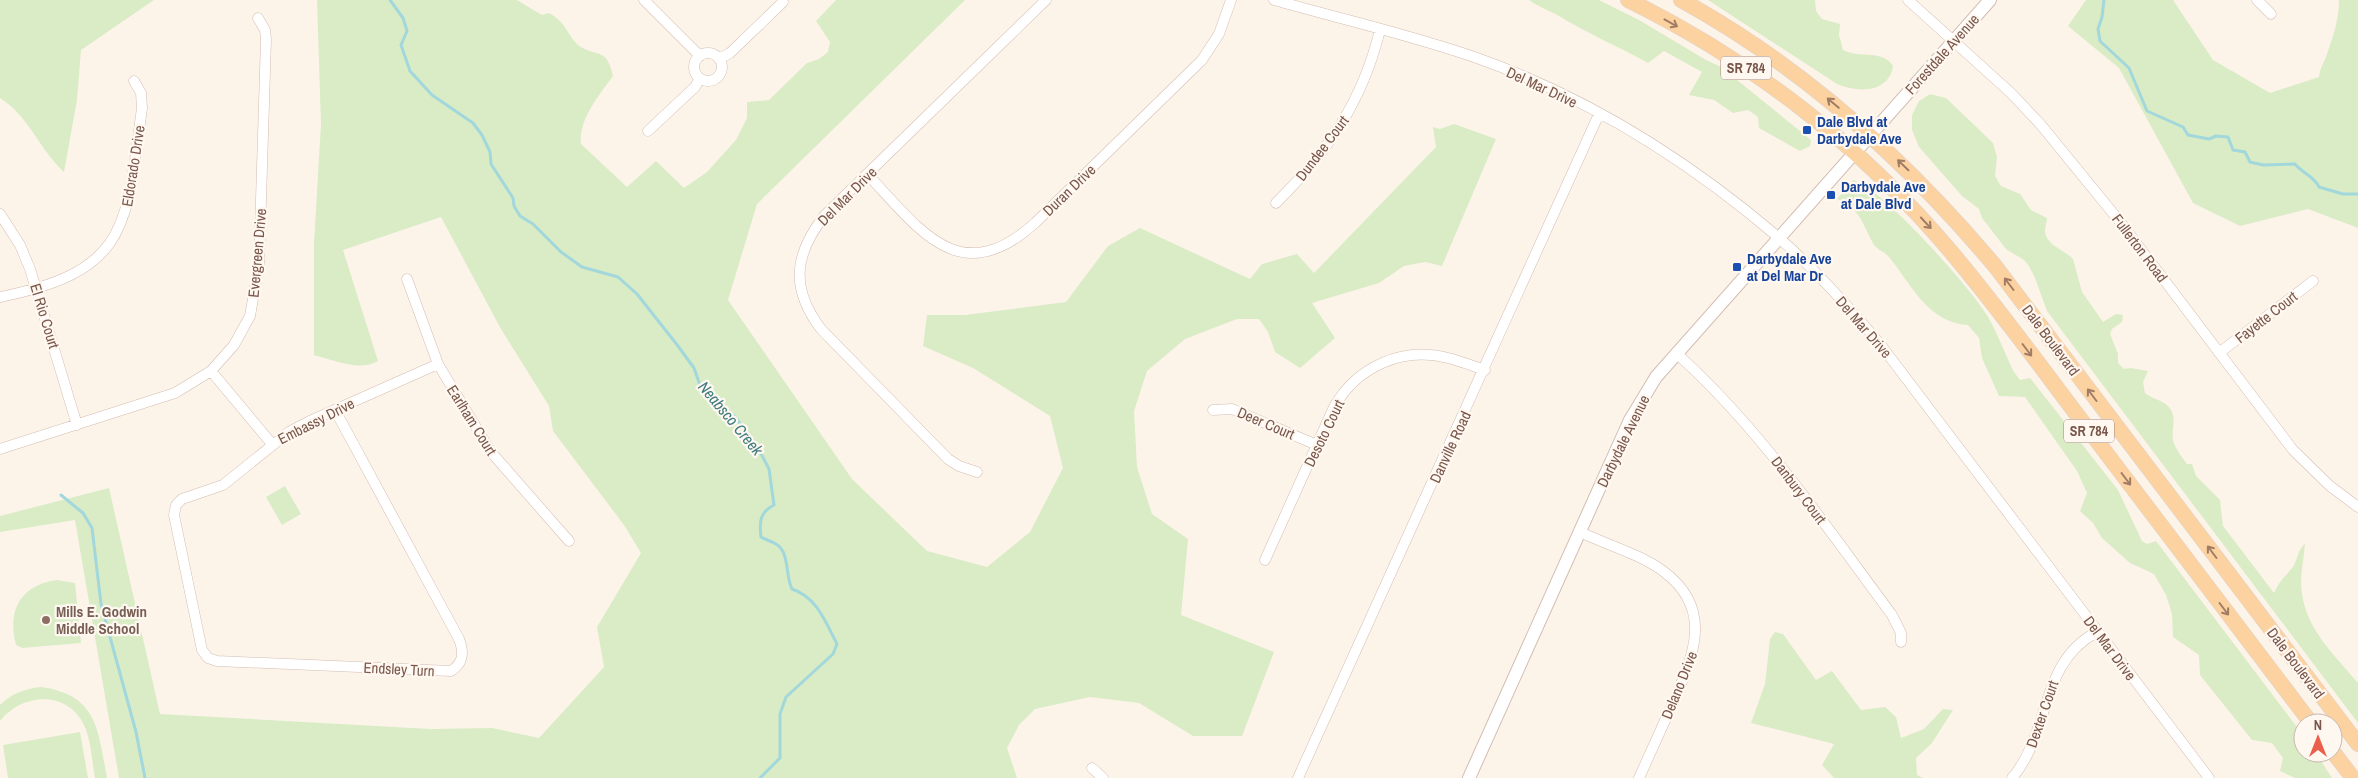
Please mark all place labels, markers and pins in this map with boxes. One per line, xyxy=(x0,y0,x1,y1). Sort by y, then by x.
place label: Dale Blvd at Darbydale Ave xyxy=(1817,111,1902,149)
marker: Dale Blvd at Darbydale Ave xyxy=(1801,124,1813,136)
place label: Darbydale Ave at Dale Blvd xyxy=(1841,176,1926,214)
marker: Darbydale Ave at Dale Blvd xyxy=(1825,189,1837,201)
place label: Darbydale Ave at Del Mar Dr xyxy=(1747,248,1832,286)
marker: Darbydale Ave at Del Mar Dr xyxy=(1731,261,1743,273)
place label: Mills E. Godwin Middle School xyxy=(56,601,147,639)
marker: Mills E. Godwin Middle School xyxy=(40,614,52,626)

